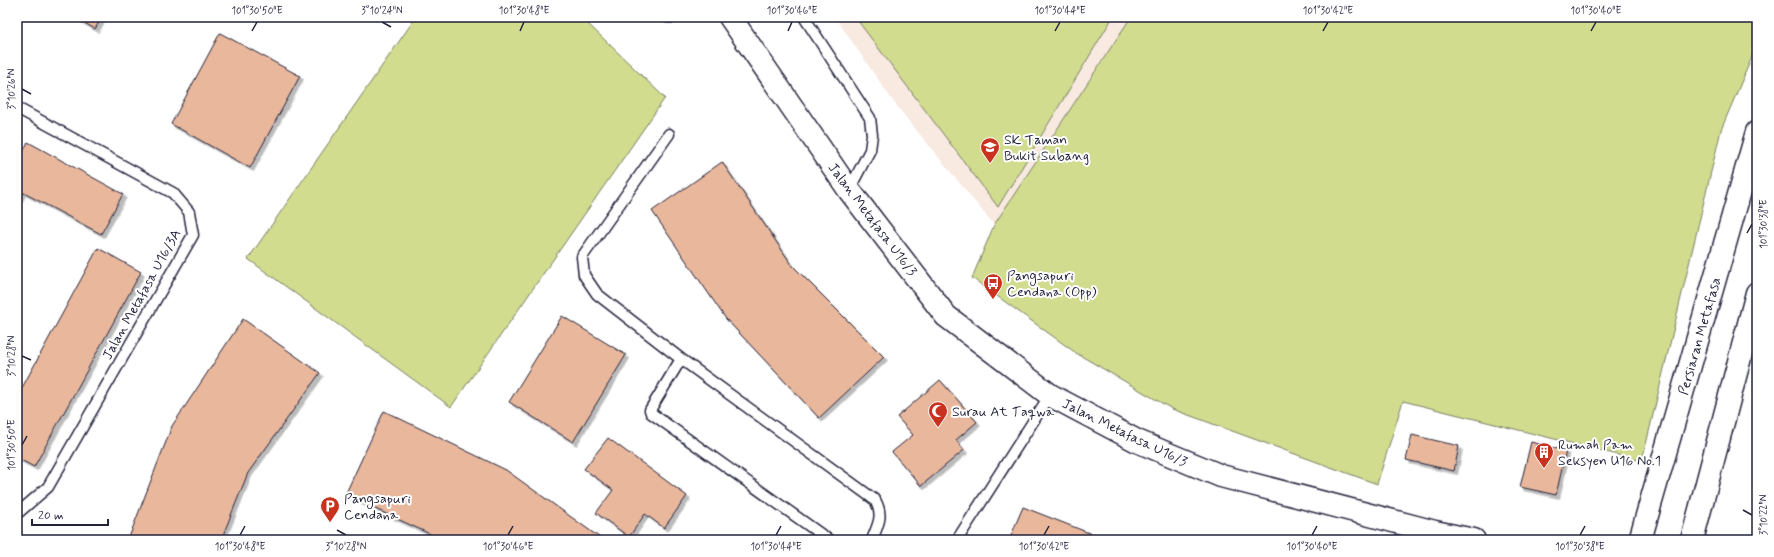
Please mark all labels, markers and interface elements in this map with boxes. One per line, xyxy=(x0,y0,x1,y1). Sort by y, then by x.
text: 101°30'50"E xyxy=(231,4,283,18)
text: 3°10'24"N xyxy=(361,4,403,18)
text: 101°30'48"E xyxy=(499,4,549,18)
text: 101°30'46"E xyxy=(767,4,817,18)
text: 101°30'44"E xyxy=(1034,4,1086,18)
text: 101°30'42"E xyxy=(1303,4,1353,18)
text: 101°30'40"E xyxy=(1571,4,1622,18)
text: 3°10'26"N xyxy=(5,68,19,109)
place label: SK Taman Bukit Subang xyxy=(1004,131,1089,165)
school or university icon: SK Taman Bukit Subang xyxy=(979,136,1001,164)
street label: Jalan Metafasa U16/3 xyxy=(824,159,921,280)
text: 101°30'38"E xyxy=(1757,199,1771,249)
street label: Jalan Metafasa U16/3A xyxy=(99,226,185,363)
place label: Pangsapuri Cendana (Opp) xyxy=(1007,267,1097,301)
bus stop icon: Pangsapuri Cendana (Opp) xyxy=(982,272,1004,300)
street label: Persiaran Metafasa xyxy=(1675,275,1725,397)
text: 3°10'28"N xyxy=(5,335,19,376)
street label: Jalan Metafasa U16/3 xyxy=(1059,395,1190,471)
mosque icon: Surau At Taqwa xyxy=(927,400,949,428)
place label: Surau At Taqwa xyxy=(952,403,1055,421)
text: 101°30'50"E xyxy=(5,419,19,471)
place label: Rumah Pam Seksyen U16 No.1 xyxy=(1558,436,1661,470)
building icon: Rumah Pam Seksyen U16 No.1 xyxy=(1533,441,1555,469)
place label: Pangsapuri Cendana xyxy=(344,490,411,524)
text: 3°10'22"N xyxy=(1757,494,1771,535)
parking icon: Pangsapuri Cendana xyxy=(319,495,341,523)
scale bar xyxy=(32,501,108,527)
text: 20 m xyxy=(38,508,64,524)
text: 101°30'48"E xyxy=(215,540,265,554)
text: 3°10'28"N xyxy=(326,540,367,554)
text: 101°30'46"E xyxy=(483,540,533,554)
text: 101°30'44"E xyxy=(750,540,802,554)
text: 101°30'42"E xyxy=(1019,540,1069,554)
text: 101°30'40"E xyxy=(1287,540,1338,554)
text: 101°30'38"E xyxy=(1555,540,1605,554)

